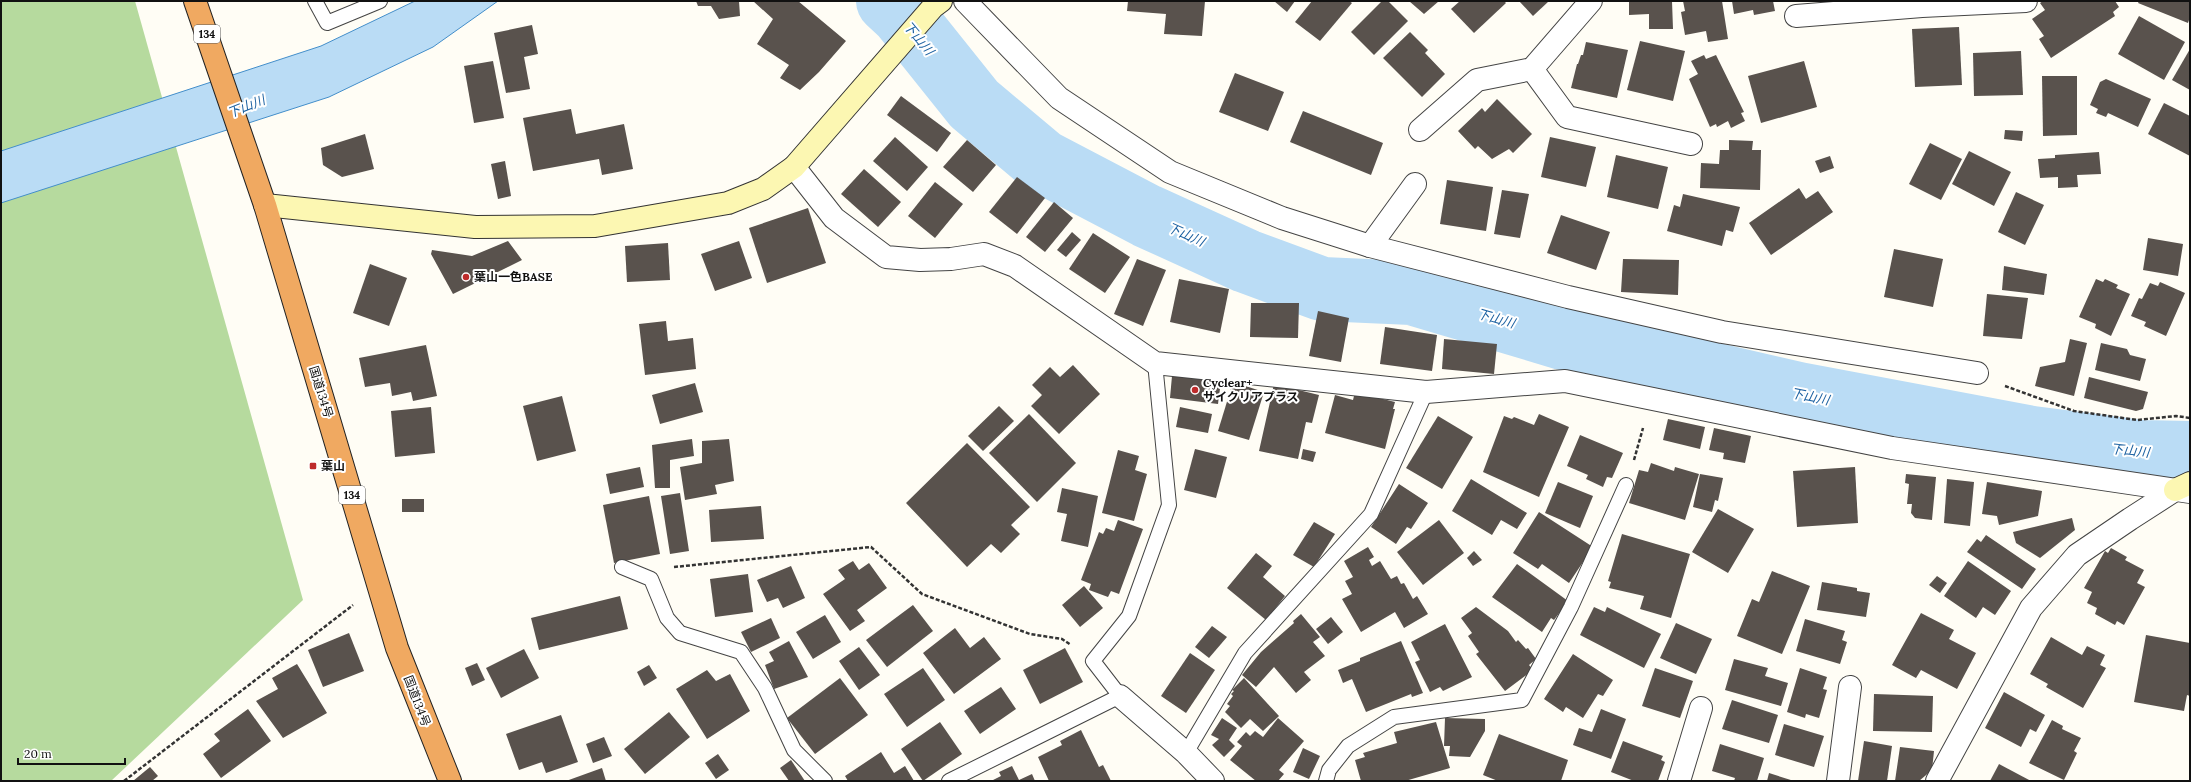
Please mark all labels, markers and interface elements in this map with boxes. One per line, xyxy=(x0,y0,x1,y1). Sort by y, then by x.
water label: 下山川 xyxy=(900,18,939,60)
road number: 134 xyxy=(194,25,220,43)
water label: 下山川 xyxy=(225,91,269,122)
water label: 下山川 xyxy=(1165,219,1209,251)
place label: 葉山一色BASE xyxy=(474,269,552,284)
marker: 葉山一色BASE xyxy=(461,272,471,282)
water label: 下山川 xyxy=(1475,305,1519,333)
street label: 国道134号 xyxy=(306,364,336,420)
place label: Cyclear+ サイクリアプラス xyxy=(1203,375,1299,404)
water label: 下山川 xyxy=(1789,384,1833,409)
marker: Cyclear+ サイクリアプラス xyxy=(1190,385,1200,395)
water label: 下山川 xyxy=(2110,440,2152,461)
place label: 葉山 xyxy=(321,458,345,473)
marker: 葉山 xyxy=(308,461,318,471)
road number: 134 xyxy=(339,486,365,504)
street label: 国道134号 xyxy=(401,673,434,729)
scale bar xyxy=(18,740,125,766)
text: 20 m xyxy=(24,746,52,761)

